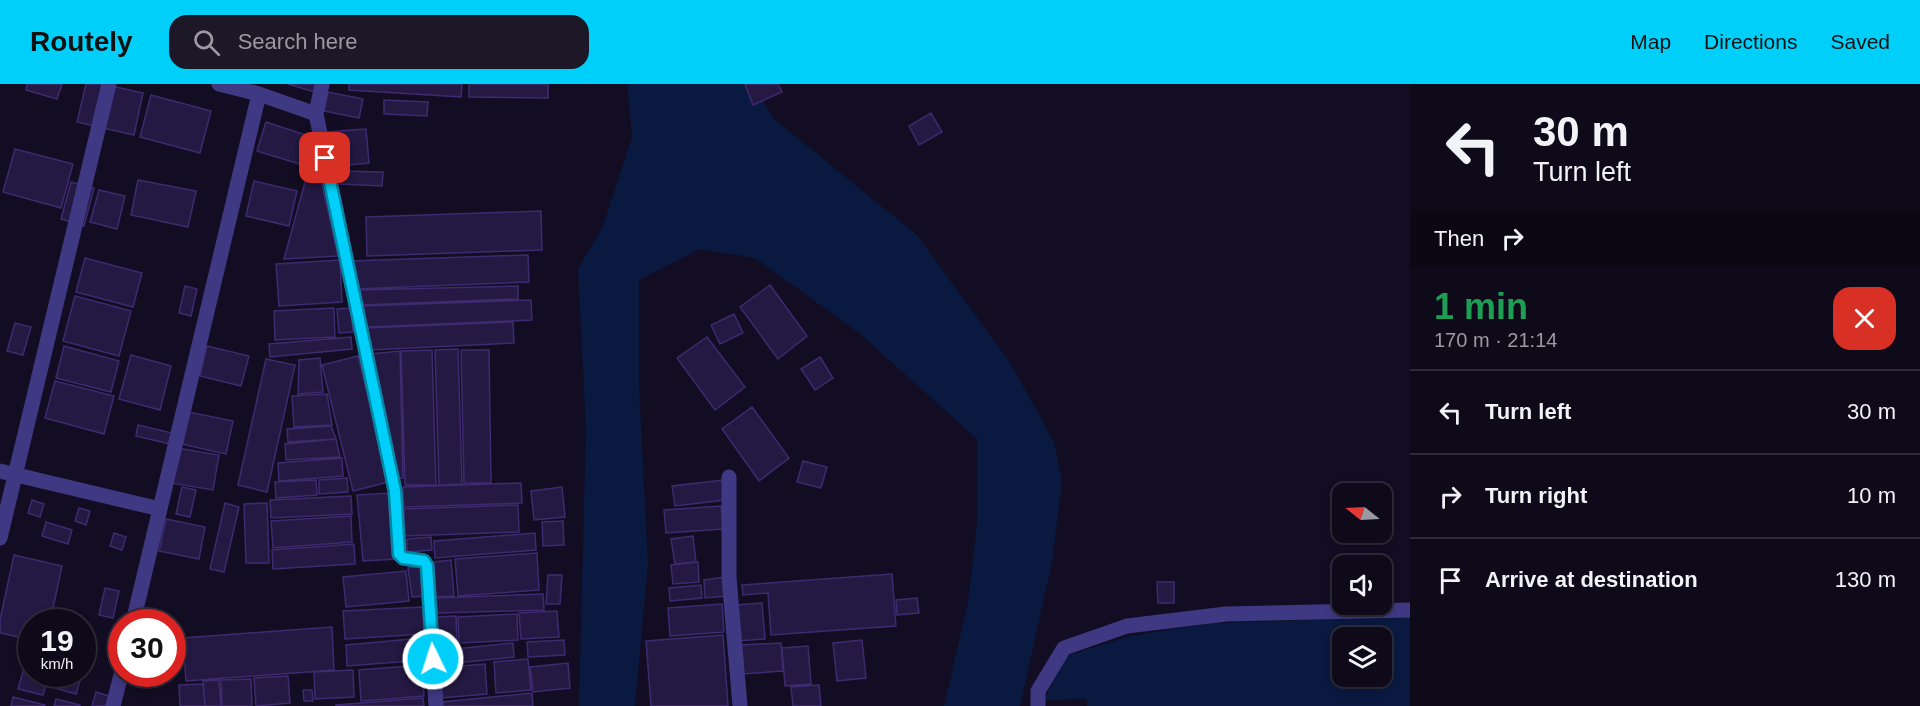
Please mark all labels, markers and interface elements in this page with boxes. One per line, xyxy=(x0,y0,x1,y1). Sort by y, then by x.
search box xyxy=(169,15,589,69)
text: Routely xyxy=(30,26,133,57)
icon: search xyxy=(190,26,223,59)
text: Search here xyxy=(238,29,358,54)
text: Map xyxy=(1630,30,1671,53)
text: Directions xyxy=(1704,30,1797,53)
text: Saved xyxy=(1830,30,1890,53)
icon: left xyxy=(1434,108,1512,186)
text: 30 m xyxy=(1533,108,1629,155)
pin xyxy=(299,132,350,183)
icon: arrive xyxy=(308,141,341,174)
text: Turn left xyxy=(1533,157,1631,187)
icon: right xyxy=(1496,222,1529,255)
text: Then xyxy=(1434,226,1484,251)
text: 1 min xyxy=(1434,286,1528,327)
button: close xyxy=(1833,287,1896,350)
text: 170 m · 21:14 xyxy=(1434,329,1557,351)
icon: left xyxy=(1434,396,1467,429)
text: Turn left xyxy=(1485,399,1571,424)
text: 30 m xyxy=(1847,399,1896,424)
icon: right xyxy=(1434,480,1467,513)
north arrow xyxy=(1332,483,1392,543)
map controls xyxy=(1332,483,1392,687)
text: Turn right xyxy=(1485,483,1587,508)
text: 10 m xyxy=(1847,483,1896,508)
button: sound xyxy=(1332,555,1392,615)
icon: arrive xyxy=(1434,564,1467,597)
text: Arrive at destination xyxy=(1485,567,1698,592)
text: 130 m xyxy=(1835,567,1896,592)
speed limit sign: 30 xyxy=(108,609,186,687)
text: 19 xyxy=(40,624,74,657)
position arrow xyxy=(401,627,465,691)
button: layers xyxy=(1332,627,1392,687)
text: km/h xyxy=(41,655,73,672)

